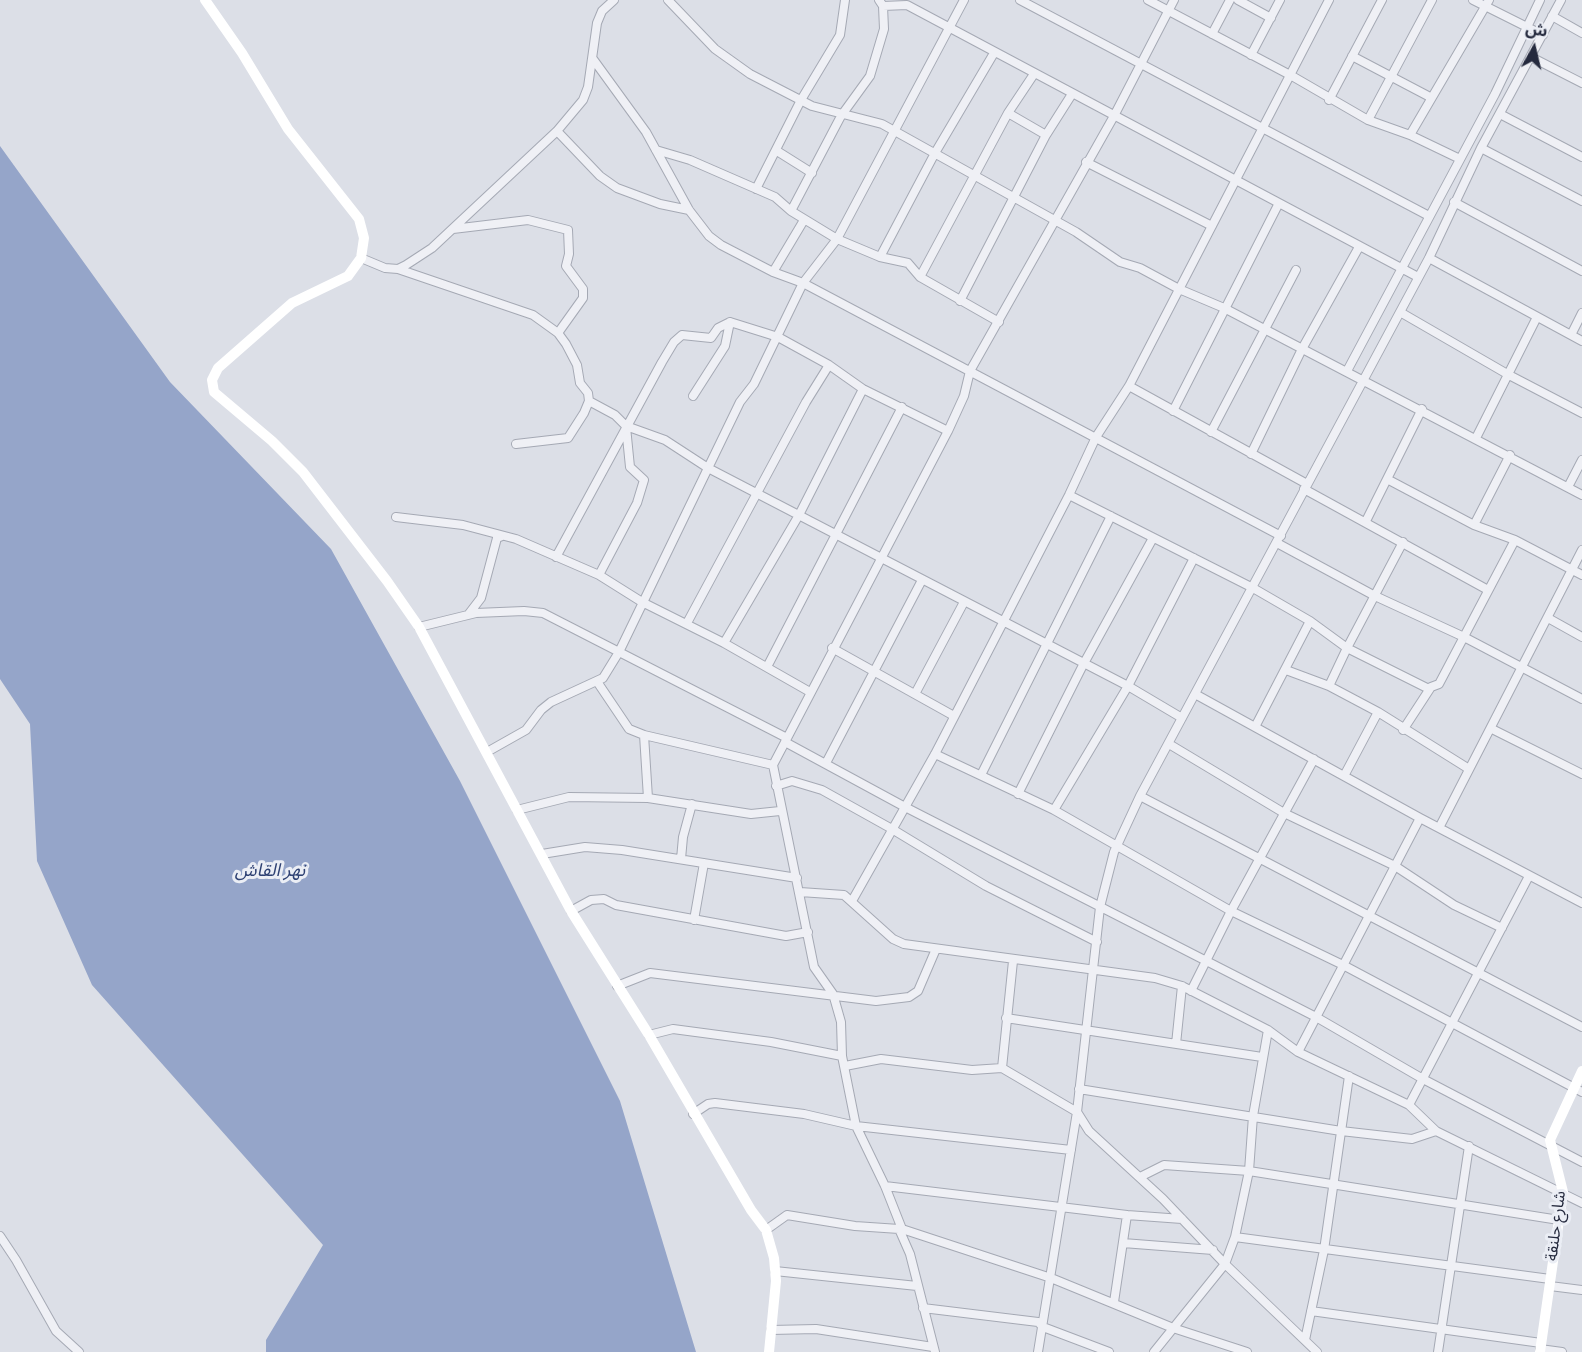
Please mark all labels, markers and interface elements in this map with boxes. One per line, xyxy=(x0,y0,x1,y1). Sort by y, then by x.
north arrow xyxy=(1504,18,1564,78)
text: ش xyxy=(1524,19,1549,41)
water label: نهر القاش xyxy=(235,860,305,882)
street label: شارع حلنقة xyxy=(1542,1190,1570,1262)

